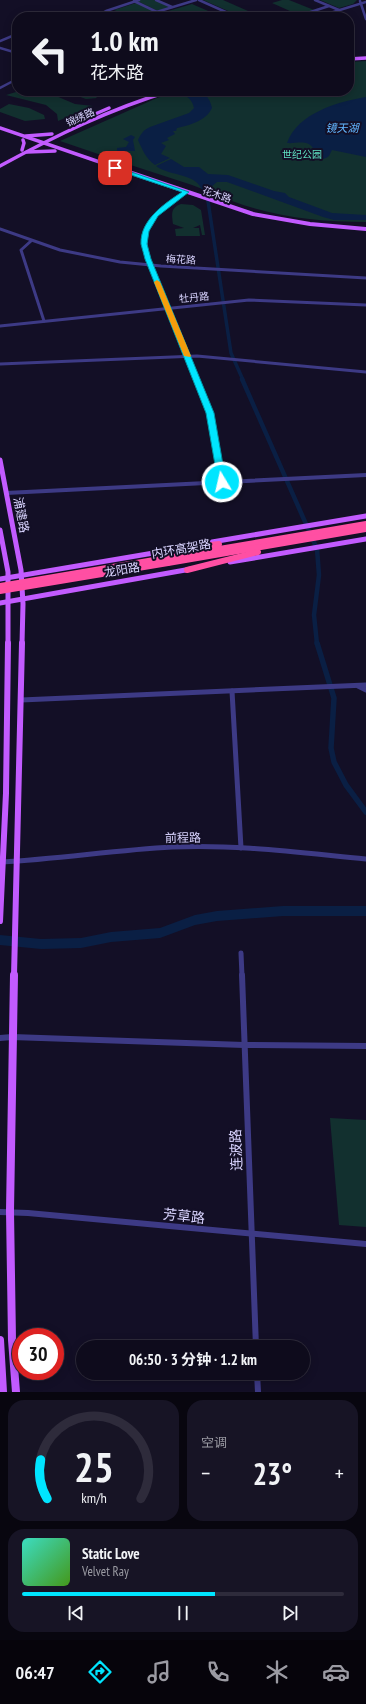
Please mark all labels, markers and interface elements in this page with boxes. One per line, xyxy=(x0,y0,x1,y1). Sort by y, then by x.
text: 1.0 km xyxy=(90,22,159,59)
icon: left xyxy=(24,28,76,80)
text: 花木路 xyxy=(90,61,144,84)
street label: 锦绣路 xyxy=(64,105,97,129)
water label: 镜天湖 xyxy=(326,121,360,135)
park label: 世纪公园 xyxy=(282,148,322,161)
pin xyxy=(98,151,132,185)
icon: arrive xyxy=(104,157,126,179)
street label: 花木路 xyxy=(201,183,233,206)
street label: 梅花路 xyxy=(166,252,196,267)
street label: 牡丹路 xyxy=(178,289,210,306)
position arrow xyxy=(201,461,243,503)
street label: 浦建路 xyxy=(11,496,32,534)
street label: 内环高架路 xyxy=(150,536,212,561)
street label: 龙阳路 xyxy=(103,559,141,580)
street label: 前程路 xyxy=(165,830,201,845)
street label: 连波路 xyxy=(226,1129,246,1171)
street label: 芳草路 xyxy=(162,1205,206,1227)
speed limit sign: 30 xyxy=(12,1328,64,1380)
text: 06:50 · 3 分钟 · 1.2 km xyxy=(129,1350,257,1369)
text: 空调 xyxy=(201,1434,227,1451)
text: 25 xyxy=(74,1439,113,1492)
text: 23° xyxy=(253,1454,292,1493)
text: − xyxy=(201,1459,210,1487)
text: + xyxy=(335,1459,344,1487)
text: km/h xyxy=(81,1487,106,1506)
text: Static Love xyxy=(82,1544,140,1563)
text: Velvet Ray xyxy=(82,1563,129,1580)
icon: previous xyxy=(65,1602,87,1624)
icon: pause xyxy=(172,1602,194,1624)
icon: next xyxy=(279,1602,301,1624)
icon: directions xyxy=(86,1658,114,1686)
icon: music xyxy=(145,1658,173,1686)
icon: phone xyxy=(204,1658,232,1686)
icon: climate xyxy=(263,1658,291,1686)
icon: car xyxy=(322,1658,350,1686)
text: 06:47 xyxy=(16,1661,55,1684)

